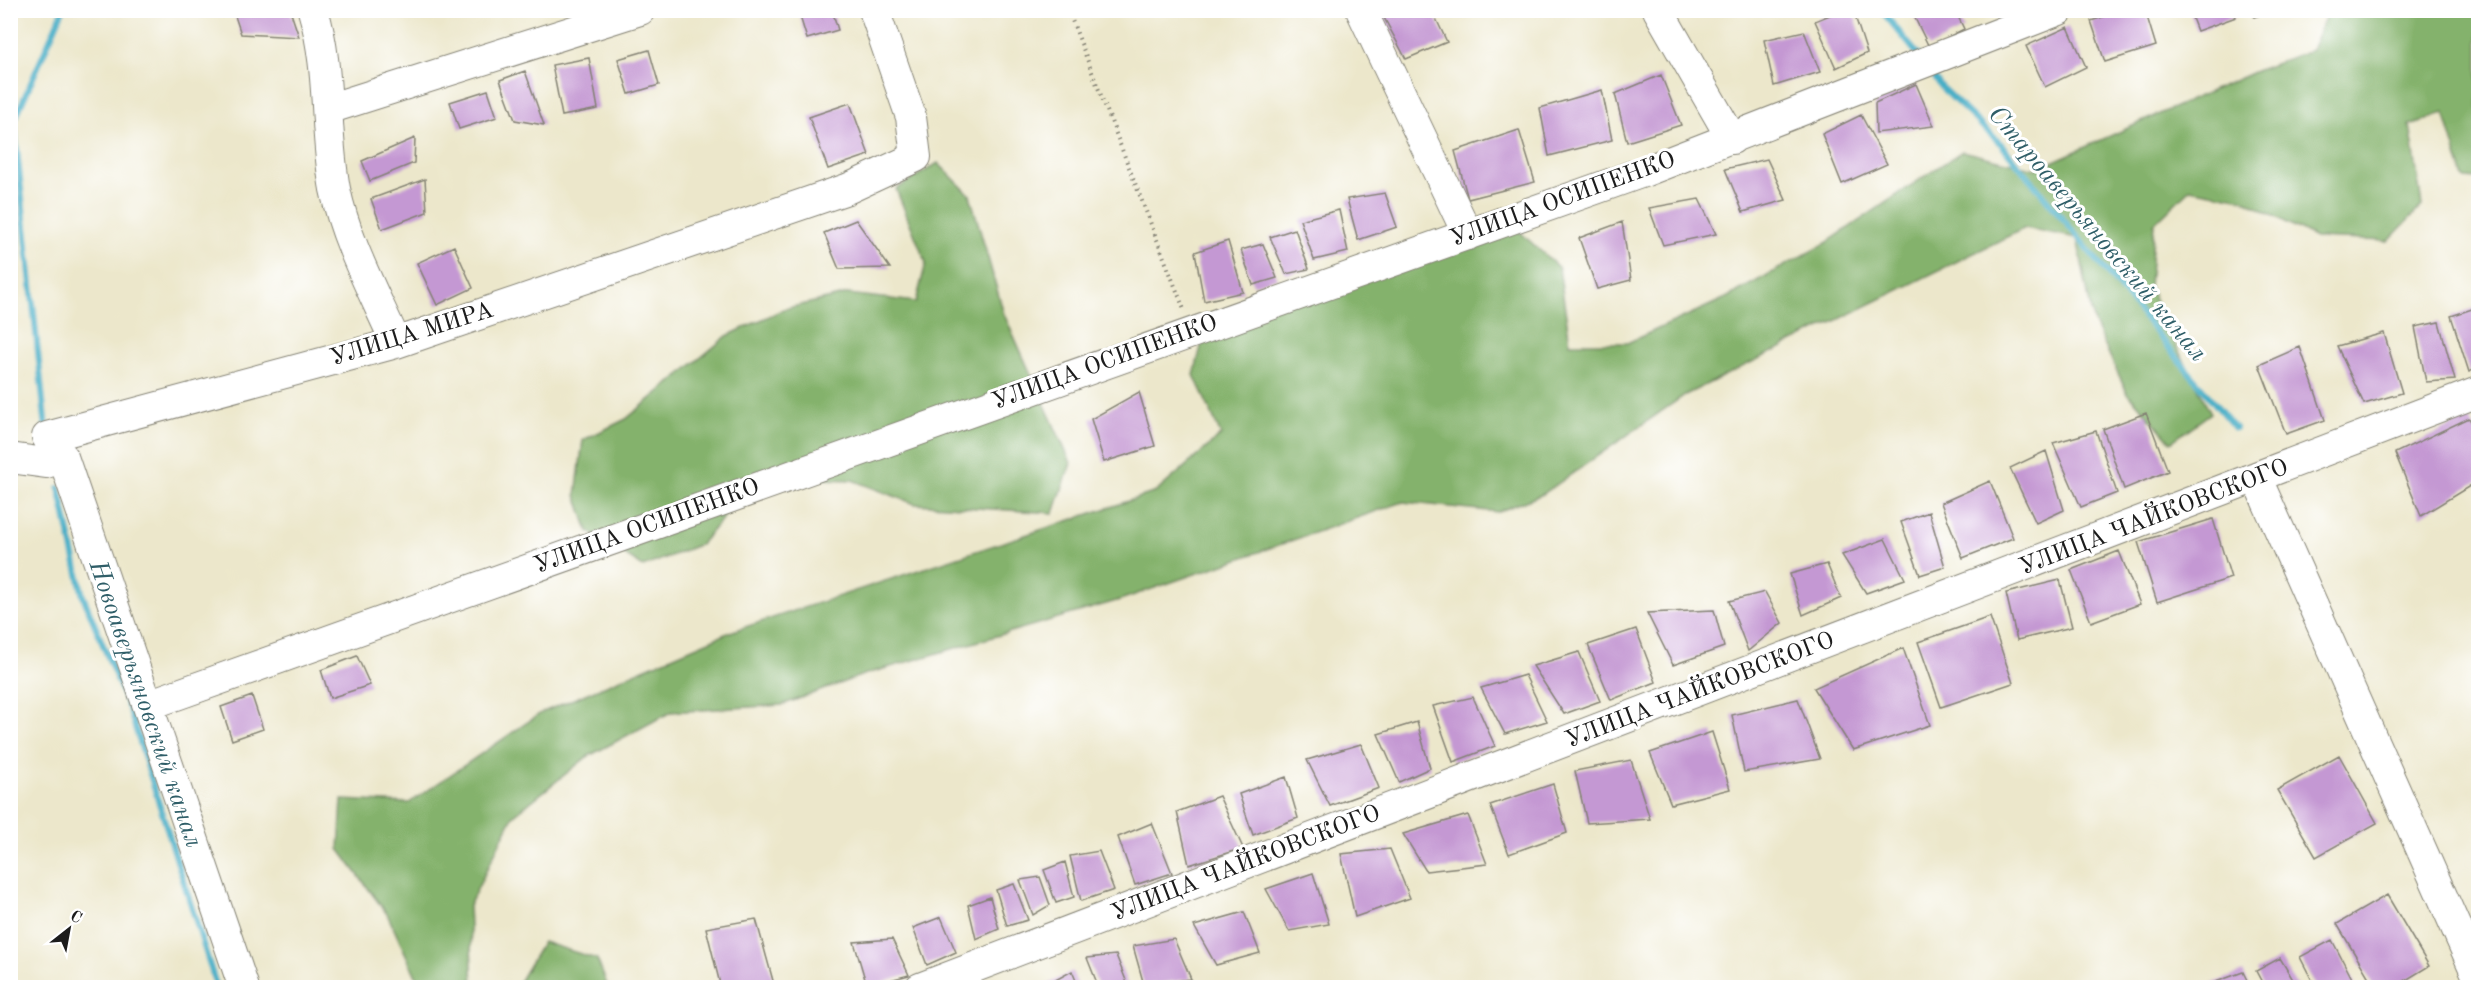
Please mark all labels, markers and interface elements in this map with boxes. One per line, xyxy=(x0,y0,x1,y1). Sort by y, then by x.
water label: Староаверьяновский канал xyxy=(1983,101,2211,367)
street label: УЛИЦА ОСИПЕНКО xyxy=(1447,148,1679,252)
street label: УЛИЦА МИРА xyxy=(328,299,496,371)
street label: УЛИЦА ОСИПЕНКО xyxy=(989,311,1221,415)
street label: УЛИЦА ЧАЙКОВСКОГО xyxy=(2015,451,2292,580)
street label: УЛИЦА ОСИПЕНКО xyxy=(531,475,763,579)
water label: Новоаверьяновский канал xyxy=(83,556,206,851)
street label: УЛИЦА ЧАЙКОВСКОГО xyxy=(1561,624,1838,753)
street label: УЛИЦА ЧАЙКОВСКОГО xyxy=(1107,797,1384,926)
north arrow xyxy=(39,899,99,959)
text: С xyxy=(67,908,84,927)

